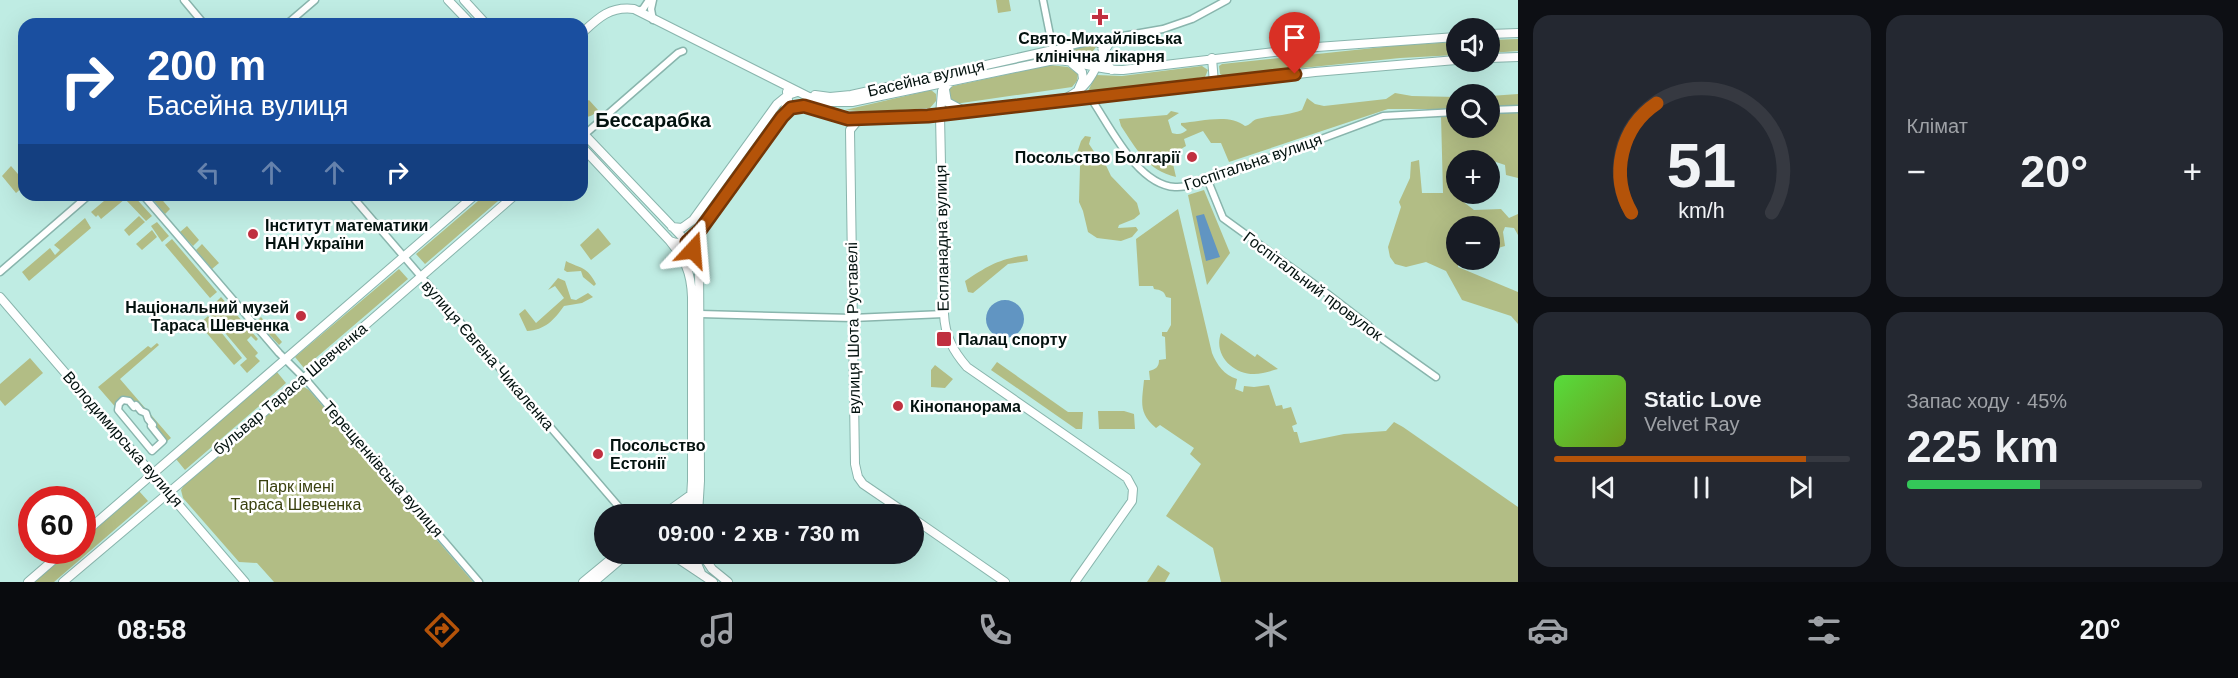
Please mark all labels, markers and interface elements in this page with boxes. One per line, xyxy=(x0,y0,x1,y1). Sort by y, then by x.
marker: Свято-Михайлівська клінічна лікарня xyxy=(1091,8,1109,26)
pin xyxy=(1269,12,1320,74)
map controls xyxy=(1446,18,1500,270)
button: sound xyxy=(1446,18,1500,72)
icon: arrive xyxy=(1278,21,1311,54)
place label: Свято-Михайлівська клінічна лікарня xyxy=(1018,30,1182,65)
icon: right xyxy=(48,42,126,120)
text: 200 m xyxy=(147,42,266,89)
street label: Басейна вулиця xyxy=(866,56,986,100)
button: search xyxy=(1446,84,1500,138)
text: Басейна вулиця xyxy=(147,91,348,121)
district label: Бессарабка xyxy=(595,109,712,131)
text: Клімат xyxy=(1907,115,1968,137)
street label: Госпітальна вулиця xyxy=(1182,130,1324,194)
text: 51 xyxy=(1667,131,1736,200)
text: 20° xyxy=(2020,146,2088,197)
place label: Посольство Болгарії xyxy=(1015,149,1181,166)
marker: Посольство Болгарії xyxy=(1185,150,1199,164)
button: + xyxy=(1446,150,1500,204)
text: − xyxy=(1907,153,1926,190)
text: + xyxy=(2183,153,2202,190)
icon: left xyxy=(192,156,225,189)
icon: ahead xyxy=(255,156,288,189)
icon: ahead xyxy=(318,156,351,189)
icon: right xyxy=(381,156,414,189)
street label: Еспланадна вулиця xyxy=(932,165,952,311)
text: km/h xyxy=(1679,199,1725,223)
button: − xyxy=(1446,216,1500,270)
place label: Інститут математики НАН України xyxy=(265,217,428,252)
position arrow xyxy=(661,218,725,282)
marker: Інститут математики НАН України xyxy=(246,227,260,241)
street label: Госпітальний провулок xyxy=(1240,228,1386,344)
street label: вулиця Шота Руставелі xyxy=(843,242,863,414)
street label: вулиця Євгена Чикаленка xyxy=(419,277,557,433)
place label: Національний музей Тараса Шевченка xyxy=(125,299,289,334)
marker: Національний музей Тараса Шевченка xyxy=(294,309,308,323)
street label: бульвар Тараса Шевченка xyxy=(210,320,370,458)
marker: Палац спорту xyxy=(935,330,953,348)
place label: Палац спорту xyxy=(958,331,1067,348)
street label: Володимирська вулиця xyxy=(60,368,186,510)
text: Static Love xyxy=(1644,387,1761,412)
text: Запас ходу · 45% xyxy=(1907,390,2067,412)
street label: Терещенківська вулиця xyxy=(319,398,447,540)
place label: Кінопанорама xyxy=(910,398,1021,415)
marker: Кінопанорама xyxy=(891,399,905,413)
text: Velvet Ray xyxy=(1644,413,1740,435)
text: 225 km xyxy=(1907,421,2059,472)
place label: Посольство Естонії xyxy=(610,437,706,472)
marker: Посольство Естонії xyxy=(591,447,605,461)
icon: previous xyxy=(1587,471,1620,504)
icon: pause xyxy=(1685,471,1718,504)
icon: next xyxy=(1784,471,1817,504)
park label: Парк імені Тараса Шевченка xyxy=(231,478,361,513)
speed limit sign: 60 xyxy=(18,486,96,564)
text: 09:00 · 2 хв · 730 m xyxy=(658,521,860,546)
icon: directions xyxy=(421,609,463,651)
icon: music xyxy=(697,609,739,651)
icon: phone xyxy=(974,609,1016,651)
icon: climate xyxy=(1250,609,1292,651)
icon: car xyxy=(1527,609,1569,651)
icon: filters xyxy=(1803,609,1845,651)
text: 08:58 xyxy=(117,615,186,645)
text: 20° xyxy=(2080,615,2121,645)

